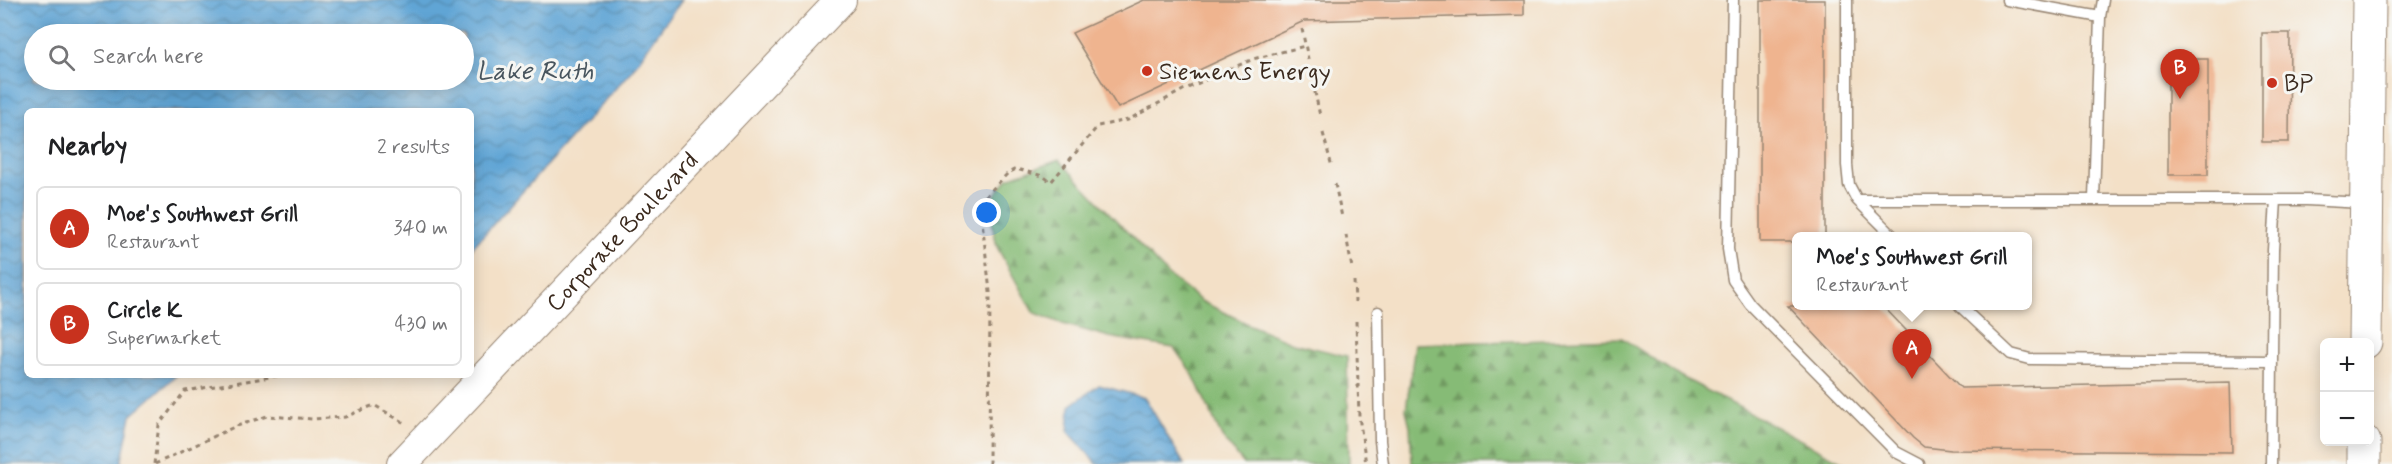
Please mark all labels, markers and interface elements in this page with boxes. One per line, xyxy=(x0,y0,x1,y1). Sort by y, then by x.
search box xyxy=(24,24,474,90)
icon: search xyxy=(45,41,78,74)
text: Search here xyxy=(93,43,204,71)
pin: B xyxy=(2160,50,2200,99)
water label: Lake Ruth xyxy=(477,55,594,89)
place label: Siemens Energy xyxy=(1159,57,1331,88)
marker: Siemens Energy xyxy=(1140,64,1154,78)
place label: BP xyxy=(2284,69,2313,100)
marker: BP xyxy=(2265,76,2279,90)
text: Nearby xyxy=(48,130,127,164)
text: 2 results xyxy=(377,134,450,161)
street label: Corporate Boulevard xyxy=(540,146,706,319)
your location xyxy=(972,198,1001,227)
text: Moe's Southwest Grill xyxy=(107,201,299,229)
text: A xyxy=(63,215,76,242)
text: 340 m xyxy=(393,215,448,242)
text: Restaurant xyxy=(107,229,200,256)
popup xyxy=(1792,232,2032,310)
text: Moe's Southwest Grill xyxy=(1816,244,2008,272)
text: Restaurant xyxy=(1816,272,1909,299)
text: Circle K xyxy=(107,297,182,325)
text: B xyxy=(63,311,76,338)
text: 430 m xyxy=(395,311,448,338)
text: Supermarket xyxy=(107,325,221,352)
pin: A xyxy=(1892,330,1932,379)
map controls xyxy=(2320,338,2374,446)
button: + xyxy=(2320,338,2374,392)
button: − xyxy=(2320,392,2374,446)

